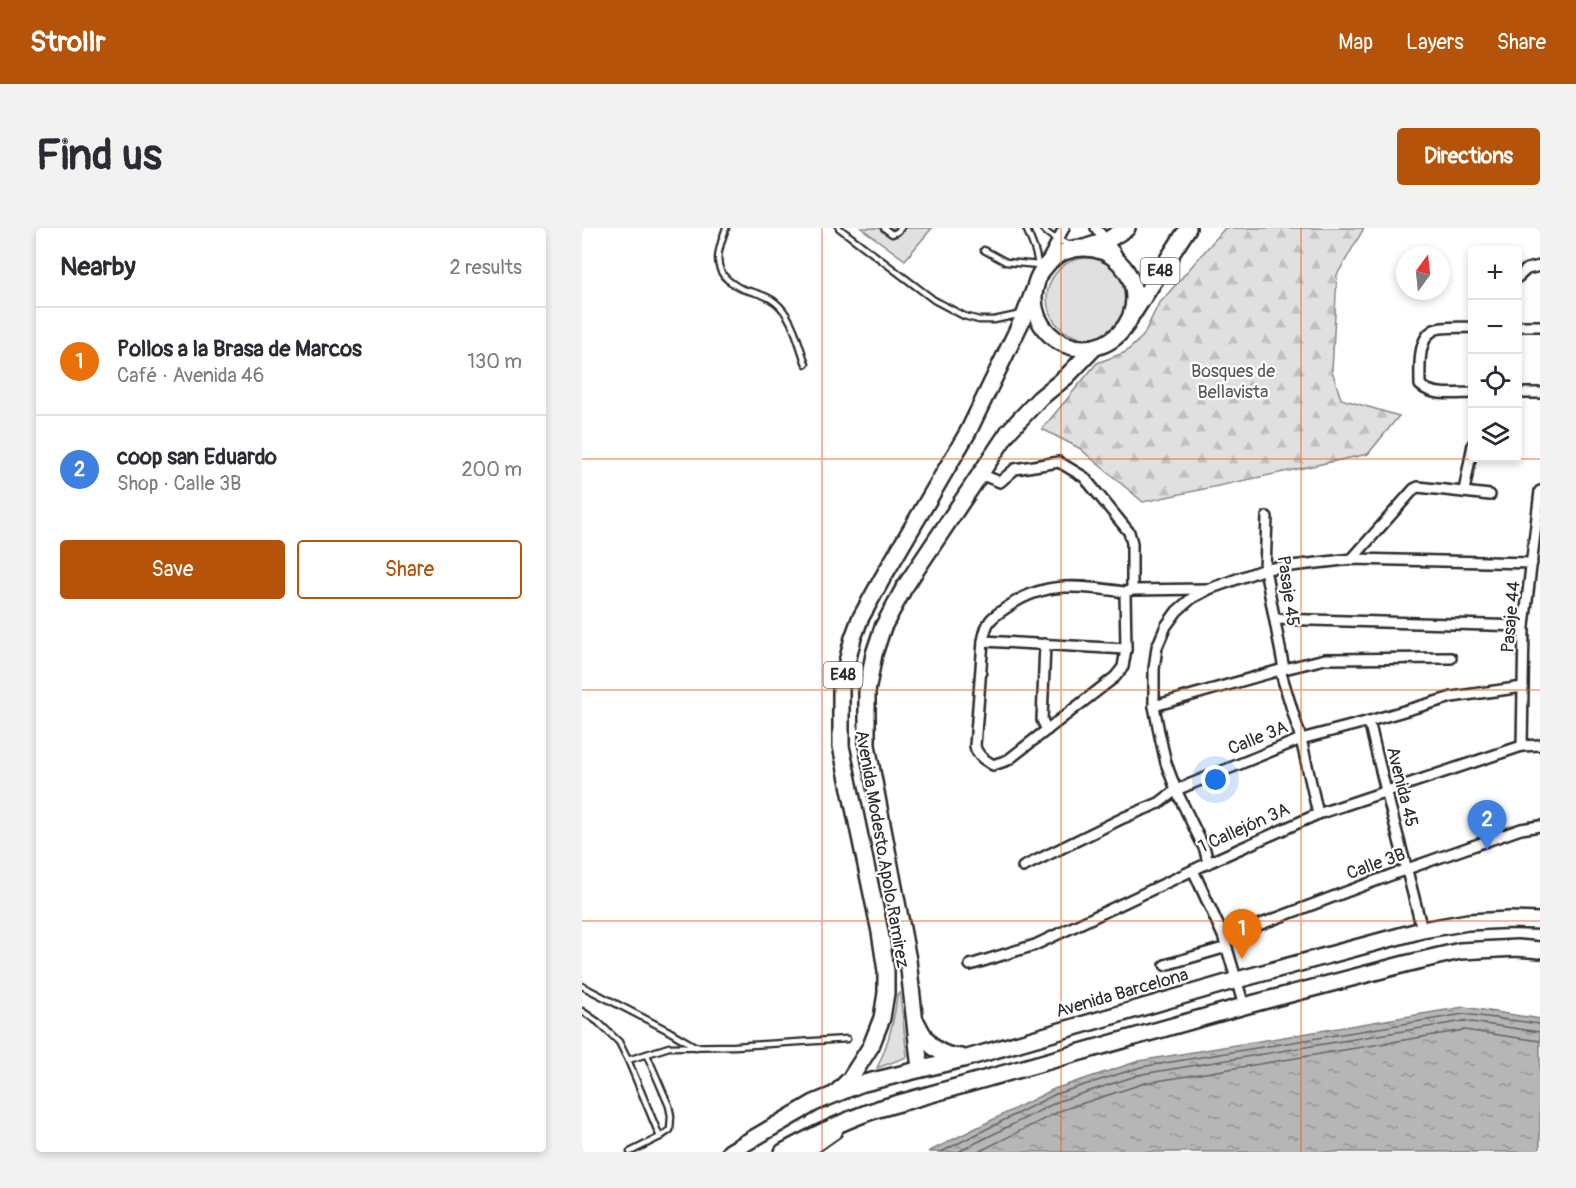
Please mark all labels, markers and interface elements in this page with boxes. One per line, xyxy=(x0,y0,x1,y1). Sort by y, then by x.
text: Strollr xyxy=(30,25,105,60)
text: Map xyxy=(1338,29,1373,56)
text: Layers xyxy=(1406,29,1464,56)
text: Share xyxy=(1497,29,1546,56)
button: Directions xyxy=(1397,128,1540,185)
text: Find us xyxy=(36,130,162,182)
north arrow xyxy=(1396,246,1450,300)
map controls xyxy=(1468,246,1522,462)
button: + xyxy=(1468,246,1522,300)
text: Nearby xyxy=(60,251,136,283)
text: 2 results xyxy=(450,255,522,280)
road number: E48 xyxy=(1140,258,1180,284)
button: − xyxy=(1468,300,1522,354)
text: Pollos a la Brasa de Marcos xyxy=(117,335,362,363)
text: 1 xyxy=(76,349,83,374)
text: 130 m xyxy=(467,349,522,374)
button: locate xyxy=(1468,354,1522,408)
park label: Bosques de Bellavista xyxy=(1191,360,1275,404)
text: Café · Avenida 46 xyxy=(117,363,264,388)
button: layers xyxy=(1468,408,1522,462)
text: coop san Eduardo xyxy=(117,443,277,471)
text: 2 xyxy=(74,457,85,482)
text: 200 m xyxy=(461,457,522,482)
text: Shop · Calle 3B xyxy=(117,471,241,496)
button: Save xyxy=(60,540,285,599)
button: Share xyxy=(297,540,522,599)
street label: Pasaje 45 xyxy=(1272,554,1304,628)
street label: Pasaje 44 xyxy=(1496,580,1526,654)
road number: E48 xyxy=(824,662,862,688)
street label: Calle 3A xyxy=(1225,716,1292,760)
street label: Avenida Modesto Apolo Ramirez xyxy=(850,728,914,970)
street label: Avenida 45 xyxy=(1381,744,1423,830)
your location xyxy=(1201,765,1230,794)
street label: 1 Callejón 3A xyxy=(1195,798,1294,858)
pin: 2 xyxy=(1468,800,1506,850)
street label: Calle 3B xyxy=(1343,843,1409,885)
pin: 1 xyxy=(1222,910,1262,959)
street label: Avenida Barcelona xyxy=(1053,963,1191,1023)

